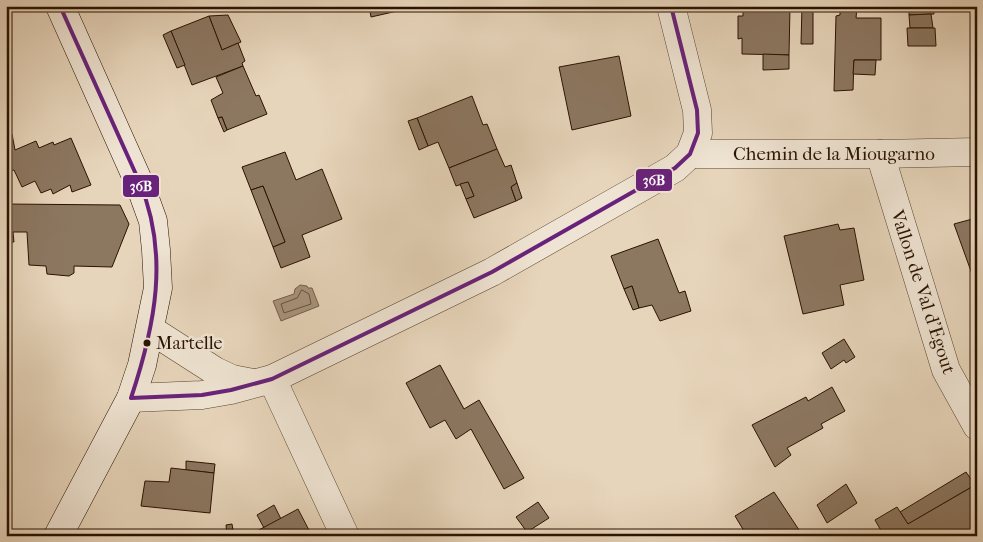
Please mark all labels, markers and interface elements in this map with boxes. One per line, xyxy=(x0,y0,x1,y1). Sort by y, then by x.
street label: Chemin de la Miougarno xyxy=(733,143,935,165)
line badge: 36B xyxy=(635,168,673,192)
text: 36B xyxy=(643,172,665,189)
line badge: 36B xyxy=(122,174,160,198)
text: 36B xyxy=(130,178,152,195)
street label: Vallon de Val d'Egout xyxy=(886,206,960,377)
place label: Martelle xyxy=(156,333,223,354)
marker: Martelle xyxy=(142,338,152,348)

